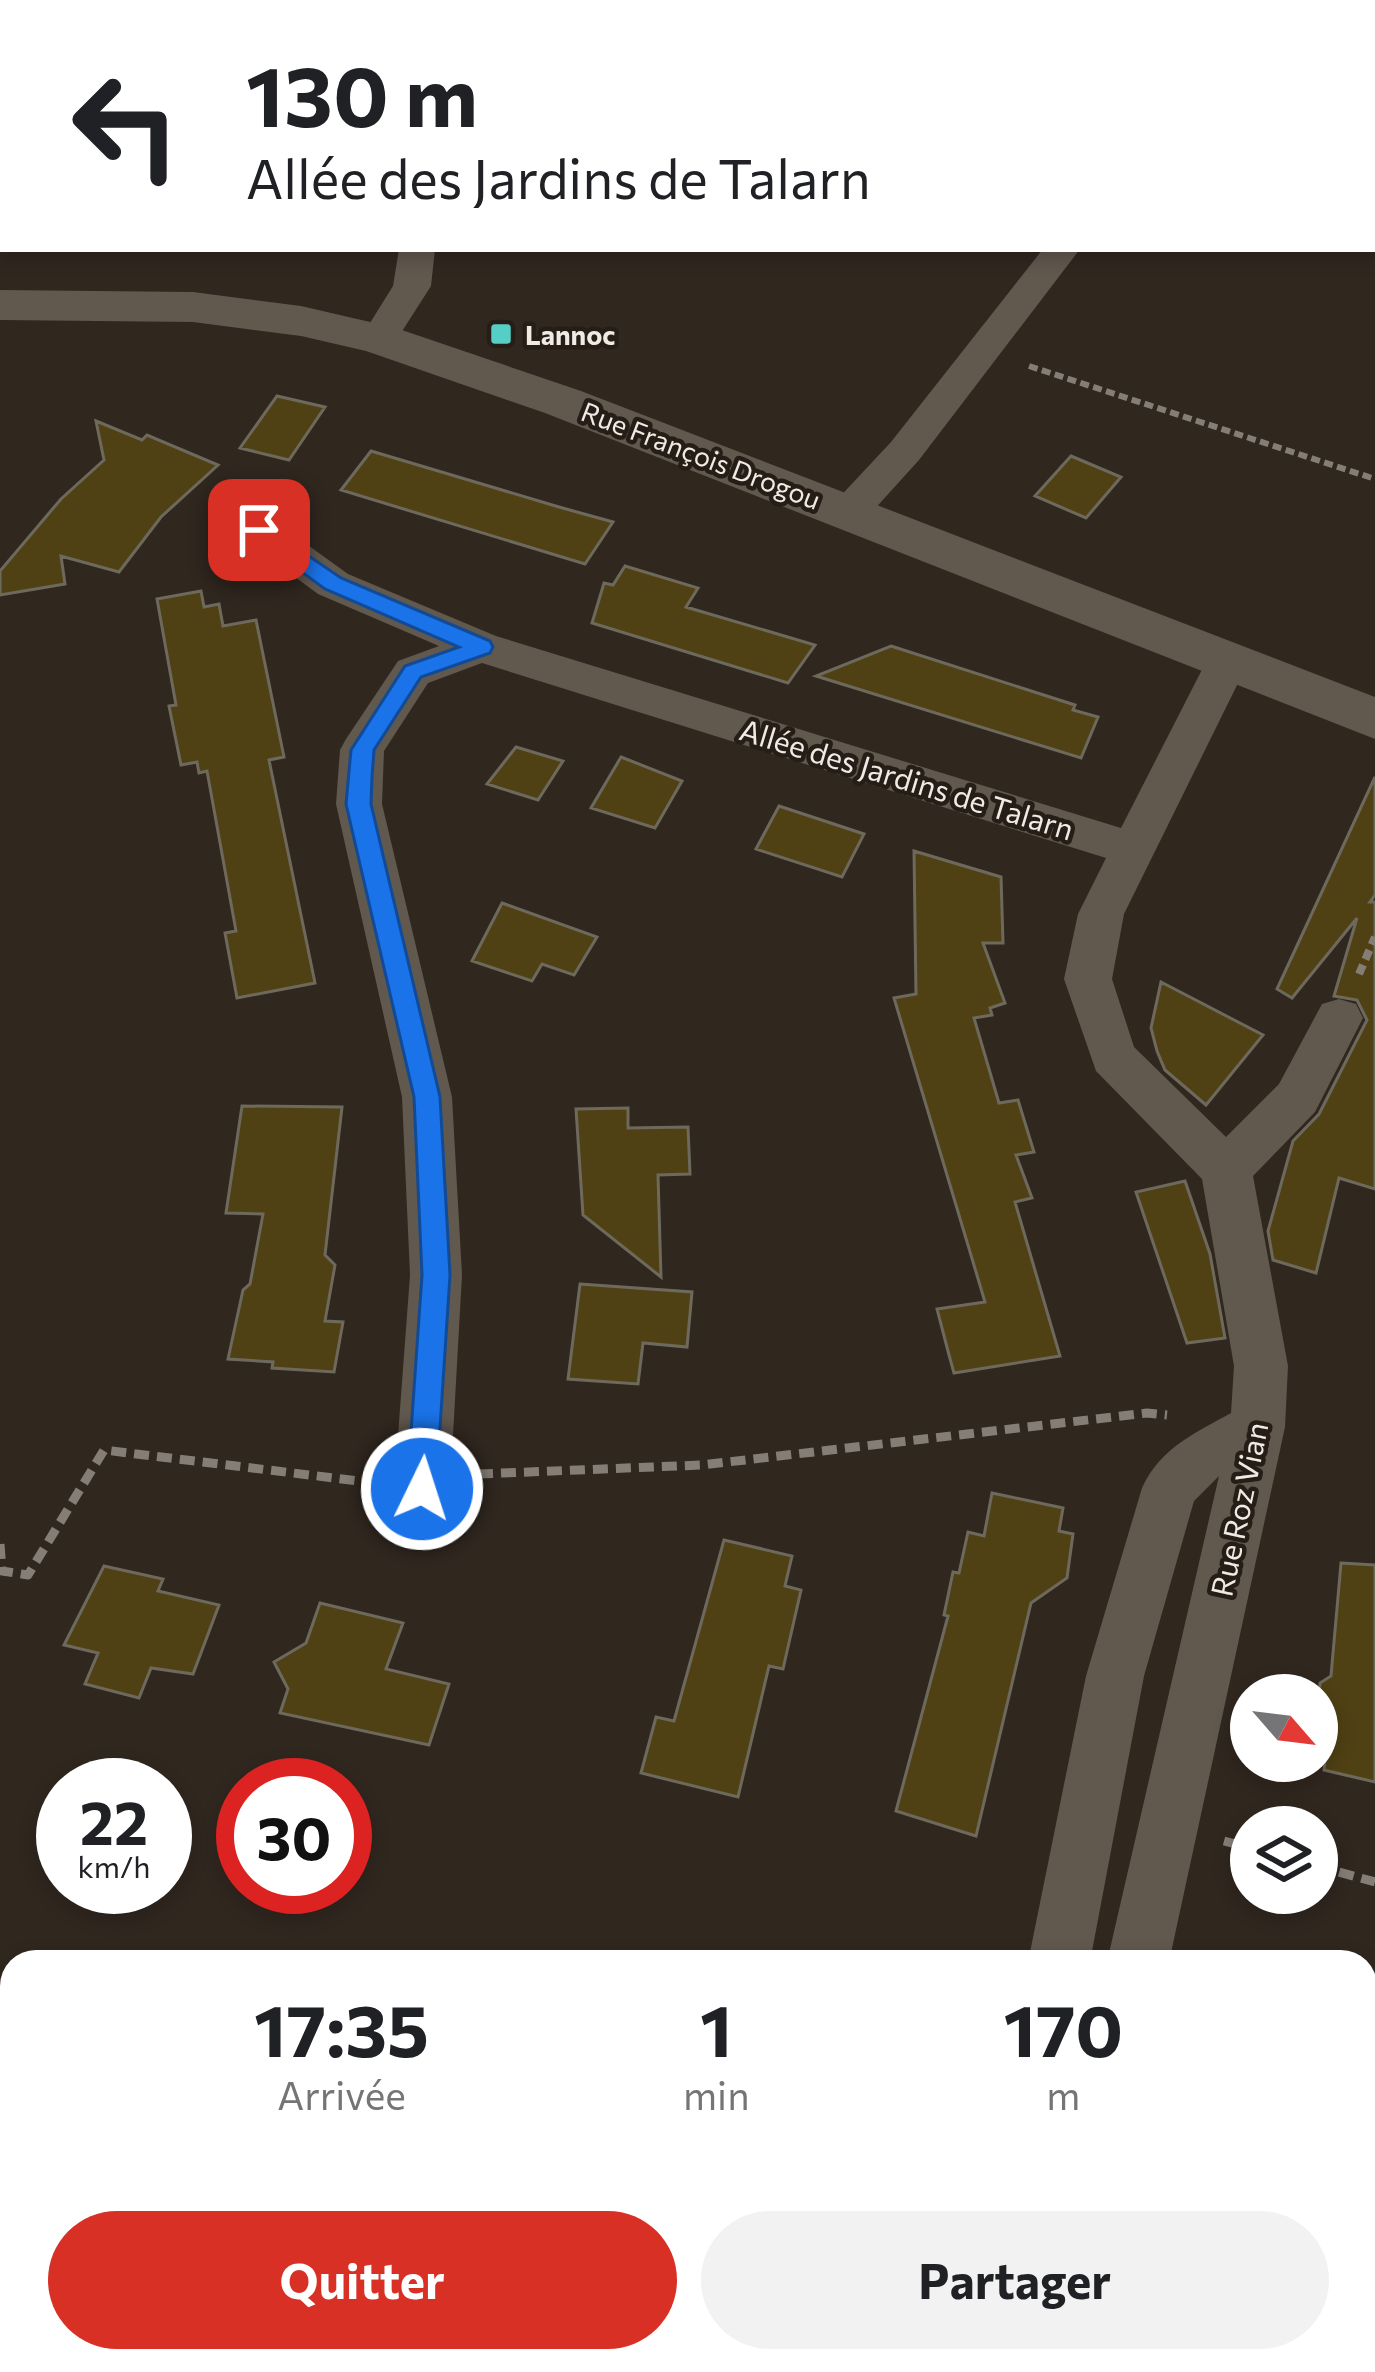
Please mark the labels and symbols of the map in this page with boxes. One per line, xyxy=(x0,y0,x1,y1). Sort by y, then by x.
place label: Lannoc xyxy=(525,318,615,351)
marker: Lannoc xyxy=(488,321,514,347)
street label: Rue François Drogou xyxy=(577,394,825,516)
pin xyxy=(208,479,310,581)
street label: Allée des Jardins de Talarn xyxy=(736,710,1078,846)
street label: Rue Roz Vian xyxy=(1201,1419,1275,1599)
position arrow xyxy=(359,1426,485,1552)
north arrow xyxy=(1230,1674,1338,1782)
speed limit sign: 30 xyxy=(216,1758,372,1914)

